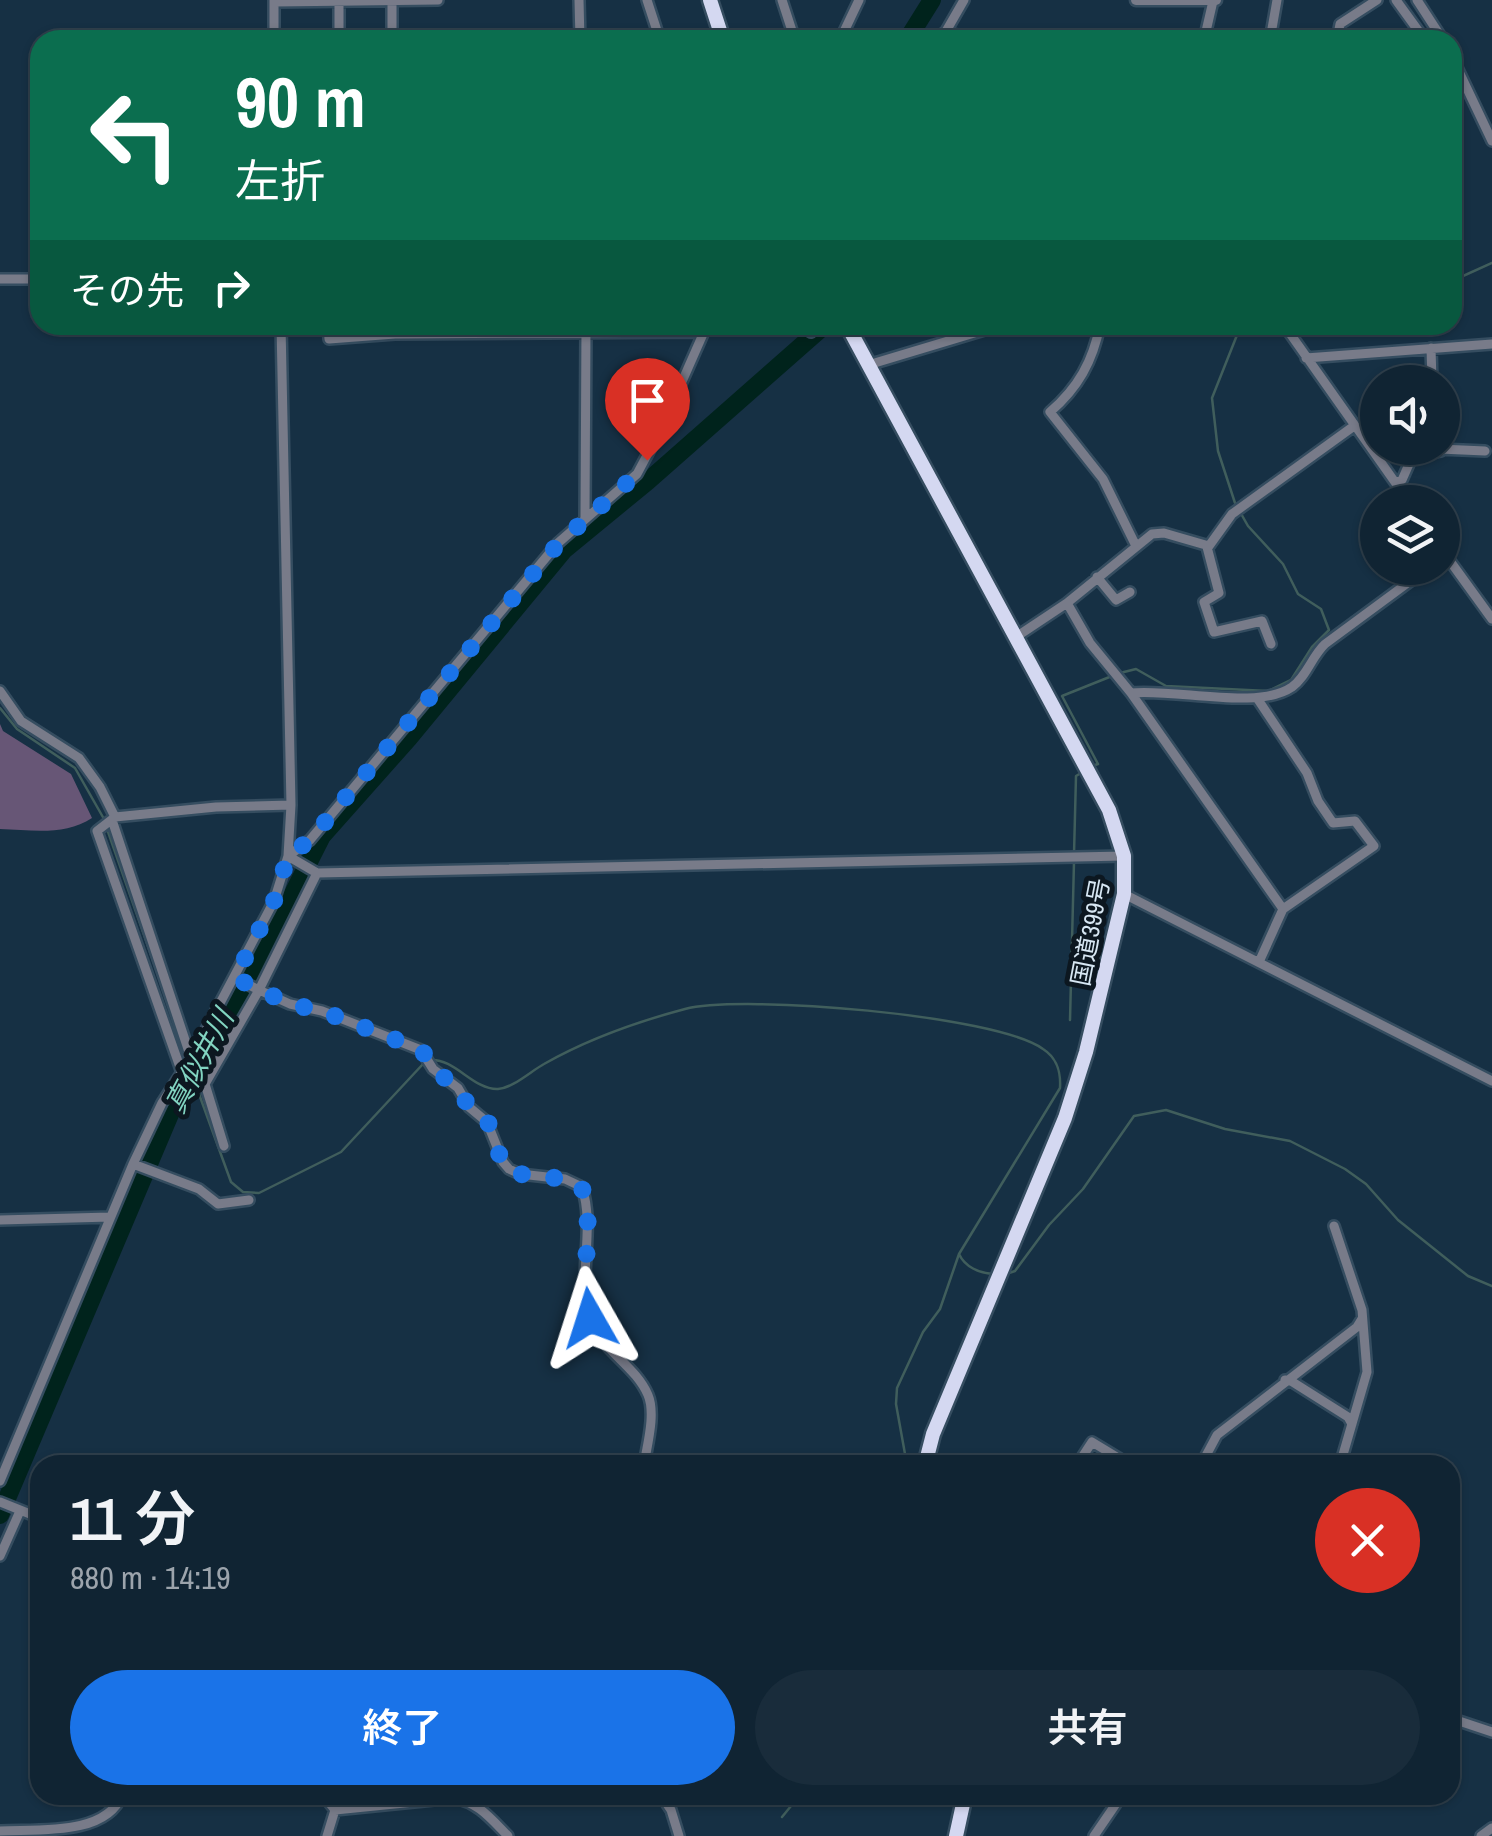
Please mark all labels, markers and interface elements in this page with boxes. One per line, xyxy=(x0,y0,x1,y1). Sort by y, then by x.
text: 90 m xyxy=(235,55,366,149)
icon: left xyxy=(70,70,200,200)
text: 左折 xyxy=(235,150,325,211)
icon: right xyxy=(204,260,259,315)
text: その先 xyxy=(70,265,184,316)
pin xyxy=(605,358,690,461)
map controls xyxy=(1360,365,1460,585)
button: sound xyxy=(1360,365,1460,465)
icon: arrive xyxy=(620,373,675,428)
button: layers xyxy=(1360,485,1460,585)
street label: 国道399号 xyxy=(1063,875,1117,989)
water label: 真似井川 xyxy=(156,1000,243,1119)
position arrow xyxy=(538,1266,642,1370)
text: 11 分 xyxy=(70,1478,195,1559)
button: close xyxy=(1315,1488,1420,1593)
text: 880 m · 14:19 xyxy=(70,1556,230,1599)
button: 終了 xyxy=(70,1670,735,1785)
button: 共有 xyxy=(755,1670,1420,1785)

